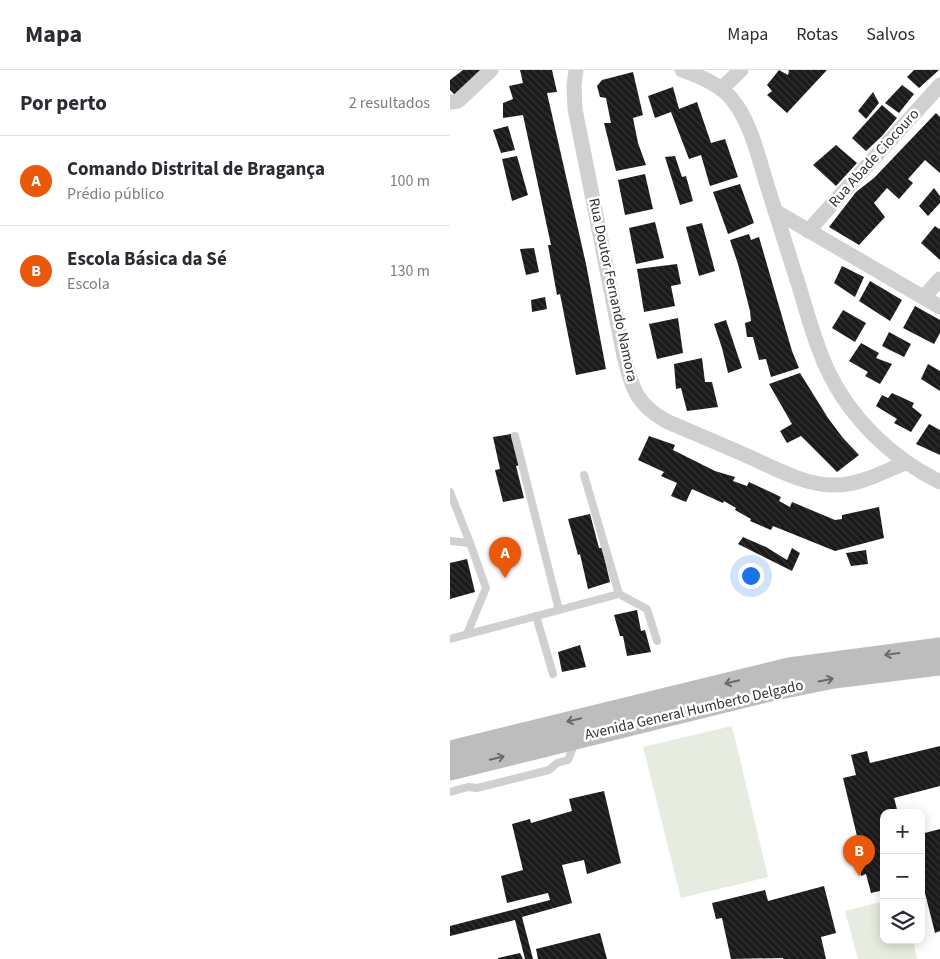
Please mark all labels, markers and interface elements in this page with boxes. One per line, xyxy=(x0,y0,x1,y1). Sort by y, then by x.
text: Mapa xyxy=(25,17,82,52)
text: Mapa xyxy=(727,22,768,47)
text: Rotas xyxy=(796,22,838,47)
text: Salvos xyxy=(866,22,915,47)
text: Por perto xyxy=(20,88,107,118)
text: 2 resultados xyxy=(349,92,430,114)
street label: Rua Abade Ciocouro xyxy=(824,104,924,212)
text: Comando Distrital de Bragança xyxy=(67,156,325,183)
text: A xyxy=(31,170,41,192)
text: 100 m xyxy=(390,170,430,192)
text: Prédio público xyxy=(67,183,164,205)
street label: Rua Doutor Fernando Namora xyxy=(583,196,643,384)
text: Escola Básica da Sé xyxy=(67,246,227,273)
text: B xyxy=(31,260,41,282)
text: 130 m xyxy=(390,260,430,282)
text: Escola xyxy=(67,273,110,295)
pin: A xyxy=(489,537,521,578)
your location xyxy=(738,563,764,589)
one-way arrow xyxy=(884,649,900,659)
one-way arrow xyxy=(817,674,833,684)
street label: Avenida General Humberto Delgado xyxy=(583,675,805,745)
one-way arrow xyxy=(724,678,740,687)
one-way arrow xyxy=(566,716,582,726)
one-way arrow xyxy=(489,753,505,762)
map controls xyxy=(880,809,925,944)
button: + xyxy=(880,809,925,854)
pin: B xyxy=(843,835,875,876)
button: − xyxy=(880,854,925,899)
button: layers xyxy=(880,899,925,944)

